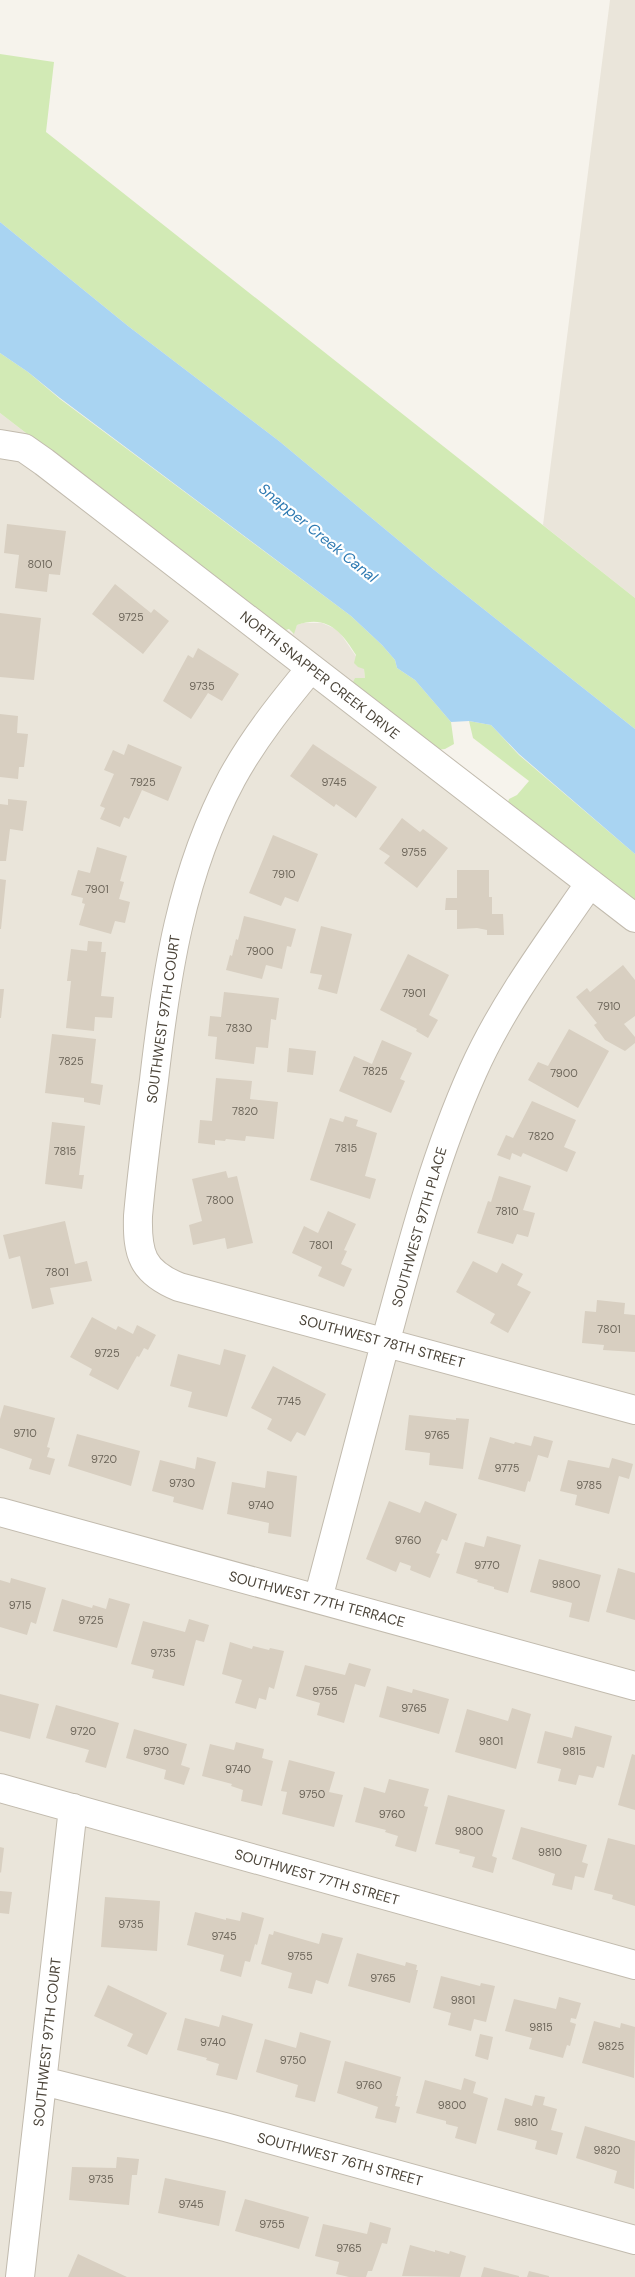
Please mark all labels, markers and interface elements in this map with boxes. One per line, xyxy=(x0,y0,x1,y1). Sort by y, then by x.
water label: Snapper Creek Canal xyxy=(255,479,382,587)
house number: 8010 xyxy=(27,557,53,571)
street label: NORTH SNAPPER CREEK DRIVE xyxy=(237,607,404,743)
house number: 9725 xyxy=(118,610,144,624)
house number: 9735 xyxy=(189,679,215,693)
house number: 7925 xyxy=(130,775,156,789)
house number: 9745 xyxy=(321,775,347,789)
house number: 9755 xyxy=(401,845,427,859)
house number: 7910 xyxy=(272,867,296,881)
house number: 7901 xyxy=(85,882,109,896)
street label: SOUTHWEST 97TH COURT xyxy=(142,934,184,1104)
house number: 7900 xyxy=(246,944,274,958)
house number: 7901 xyxy=(402,986,426,1000)
house number: 7910 xyxy=(597,999,621,1013)
house number: 7830 xyxy=(226,1021,252,1035)
house number: 7825 xyxy=(58,1054,84,1068)
house number: 7825 xyxy=(362,1064,388,1078)
house number: 7900 xyxy=(550,1066,578,1080)
house number: 7820 xyxy=(232,1104,258,1118)
house number: 7820 xyxy=(528,1129,554,1143)
house number: 7815 xyxy=(335,1141,357,1155)
house number: 7815 xyxy=(54,1144,76,1158)
street label: SOUTHWEST 97TH PLACE xyxy=(388,1145,451,1309)
house number: 7800 xyxy=(206,1193,234,1207)
house number: 7810 xyxy=(495,1204,519,1218)
house number: 7801 xyxy=(309,1238,333,1252)
house number: 7801 xyxy=(45,1265,69,1279)
street label: SOUTHWEST 78TH STREET xyxy=(297,1310,467,1372)
house number: 7801 xyxy=(597,1322,621,1336)
house number: 9725 xyxy=(94,1346,120,1360)
house number: 7745 xyxy=(277,1394,302,1408)
house number: 9710 xyxy=(13,1426,37,1440)
house number: 9765 xyxy=(424,1428,450,1442)
house number: 9720 xyxy=(91,1452,117,1466)
house number: 9775 xyxy=(495,1461,520,1475)
house number: 9730 xyxy=(169,1476,195,1490)
house number: 9785 xyxy=(576,1478,602,1492)
house number: 9740 xyxy=(248,1498,274,1512)
house number: 9760 xyxy=(395,1533,421,1547)
house number: 9770 xyxy=(474,1558,500,1572)
street label: SOUTHWEST 77TH TERRACE xyxy=(227,1567,407,1631)
house number: 9800 xyxy=(552,1577,580,1591)
house number: 9715 xyxy=(9,1598,32,1612)
house number: 9725 xyxy=(78,1613,104,1627)
house number: 9735 xyxy=(150,1646,176,1660)
house number: 9755 xyxy=(312,1684,338,1698)
house number: 9765 xyxy=(401,1701,427,1715)
house number: 9720 xyxy=(70,1724,96,1738)
house number: 9801 xyxy=(479,1734,503,1748)
house number: 9730 xyxy=(143,1744,169,1758)
house number: 9815 xyxy=(562,1744,586,1758)
house number: 9740 xyxy=(225,1762,251,1776)
house number: 9750 xyxy=(299,1787,325,1801)
house number: 9760 xyxy=(379,1807,405,1821)
house number: 9800 xyxy=(455,1824,483,1838)
street label: SOUTHWEST 77TH STREET xyxy=(233,1845,401,1909)
house number: 9810 xyxy=(538,1845,562,1859)
house number: 9735 xyxy=(118,1917,144,1931)
house number: 9745 xyxy=(211,1929,237,1943)
house number: 9755 xyxy=(287,1949,313,1963)
street label: SOUTHWEST 97TH COURT xyxy=(29,1957,65,2127)
house number: 9765 xyxy=(370,1971,396,1985)
house number: 9801 xyxy=(451,1993,475,2007)
house number: 9815 xyxy=(529,2020,553,2034)
house number: 9740 xyxy=(200,2035,226,2049)
house number: 9825 xyxy=(598,2039,624,2053)
house number: 9750 xyxy=(280,2053,306,2067)
house number: 9760 xyxy=(356,2078,382,2092)
house number: 9800 xyxy=(438,2098,466,2112)
house number: 9810 xyxy=(514,2115,538,2129)
street label: SOUTHWEST 76TH STREET xyxy=(255,2128,425,2190)
house number: 9820 xyxy=(594,2143,620,2157)
house number: 9735 xyxy=(88,2172,114,2186)
house number: 9745 xyxy=(178,2197,204,2211)
house number: 9755 xyxy=(259,2217,285,2231)
house number: 9765 xyxy=(336,2241,362,2255)

